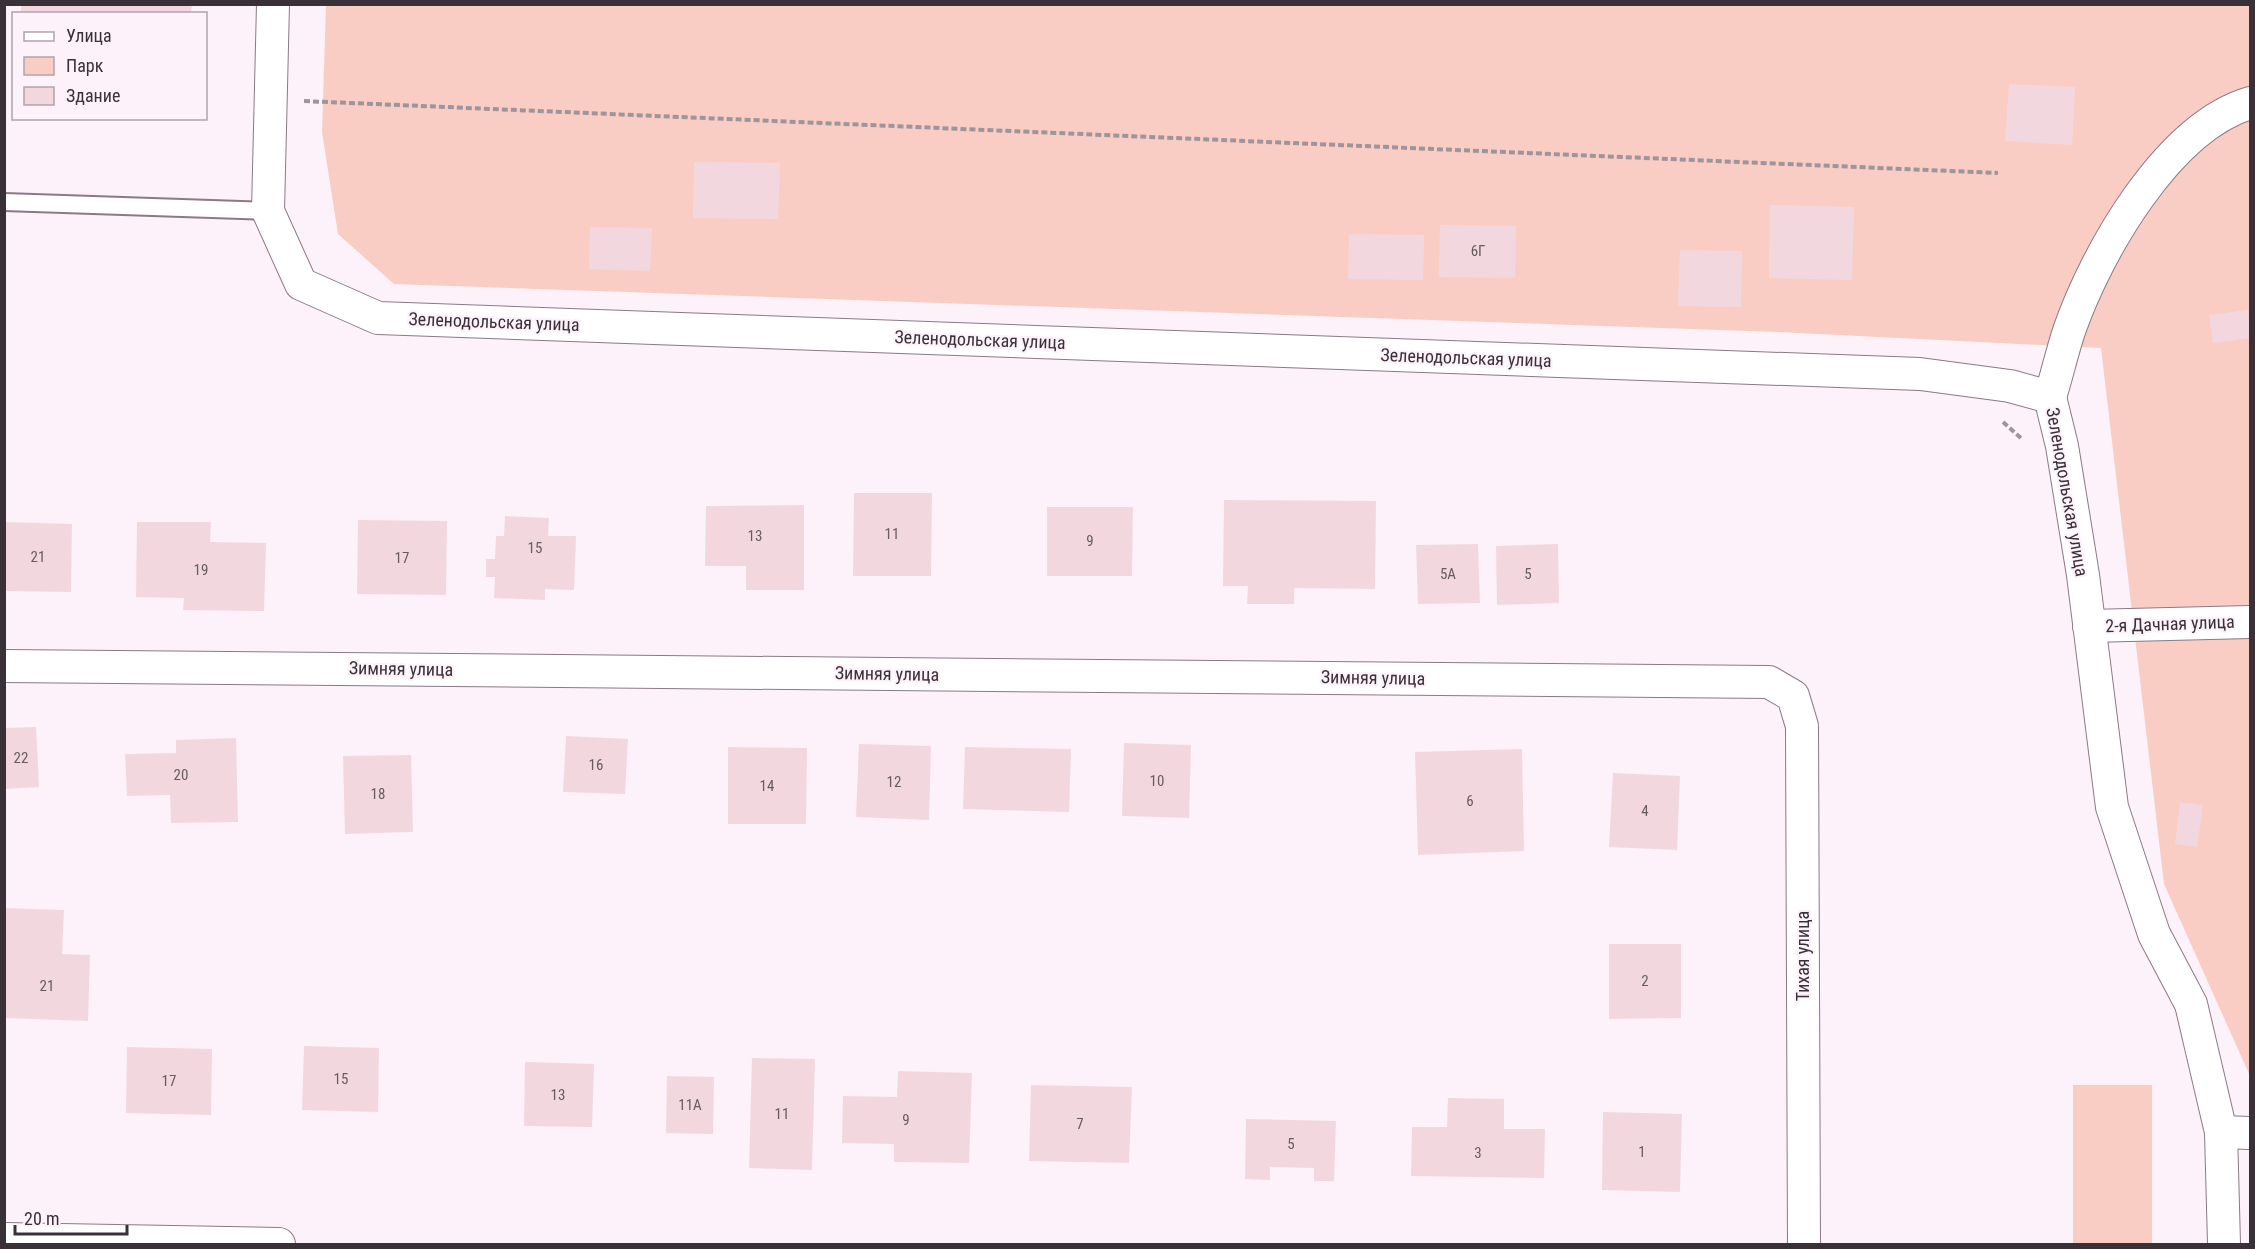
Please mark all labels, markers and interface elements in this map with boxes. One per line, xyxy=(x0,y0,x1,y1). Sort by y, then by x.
legend xyxy=(12,12,207,120)
text: Улица xyxy=(66,25,112,46)
text: Парк xyxy=(66,55,104,76)
text: Здание xyxy=(66,85,120,106)
house number: 6Г xyxy=(1471,242,1485,260)
street label: Зеленодольская улица xyxy=(408,308,580,335)
street label: Зеленодольская улица xyxy=(894,326,1066,353)
street label: Зеленодольская улица xyxy=(1380,344,1552,371)
street label: Зеленодольская улица xyxy=(2042,406,2093,578)
house number: 11 xyxy=(885,525,899,543)
house number: 13 xyxy=(748,527,762,545)
house number: 9 xyxy=(1086,532,1094,550)
house number: 15 xyxy=(528,539,542,557)
house number: 21 xyxy=(31,548,45,566)
house number: 17 xyxy=(395,549,409,567)
house number: 19 xyxy=(194,561,208,579)
house number: 5А xyxy=(1440,565,1456,583)
house number: 5 xyxy=(1524,565,1532,583)
street label: 2-я Дачная улица xyxy=(2105,611,2235,636)
street label: Зимняя улица xyxy=(349,657,453,680)
street label: Зимняя улица xyxy=(835,662,939,685)
street label: Зимняя улица xyxy=(1321,666,1425,689)
house number: 22 xyxy=(14,749,28,767)
house number: 16 xyxy=(589,756,603,774)
house number: 20 xyxy=(174,766,188,784)
house number: 10 xyxy=(1150,772,1164,790)
house number: 12 xyxy=(887,773,901,791)
house number: 14 xyxy=(760,777,774,795)
house number: 18 xyxy=(371,785,385,803)
house number: 6 xyxy=(1466,792,1474,810)
house number: 4 xyxy=(1641,802,1649,820)
street label: Тихая улица xyxy=(1792,911,1813,1001)
house number: 2 xyxy=(1641,972,1649,990)
house number: 21 xyxy=(40,977,54,995)
house number: 15 xyxy=(334,1070,348,1088)
house number: 17 xyxy=(162,1072,176,1090)
house number: 13 xyxy=(551,1086,565,1104)
house number: 11А xyxy=(678,1096,702,1114)
house number: 11 xyxy=(775,1105,789,1123)
house number: 9 xyxy=(902,1111,910,1129)
house number: 7 xyxy=(1076,1115,1084,1133)
house number: 5 xyxy=(1287,1135,1295,1153)
house number: 1 xyxy=(1638,1143,1646,1161)
house number: 3 xyxy=(1474,1144,1482,1162)
scale bar xyxy=(15,1198,128,1236)
text: 20 m xyxy=(24,1208,59,1229)

